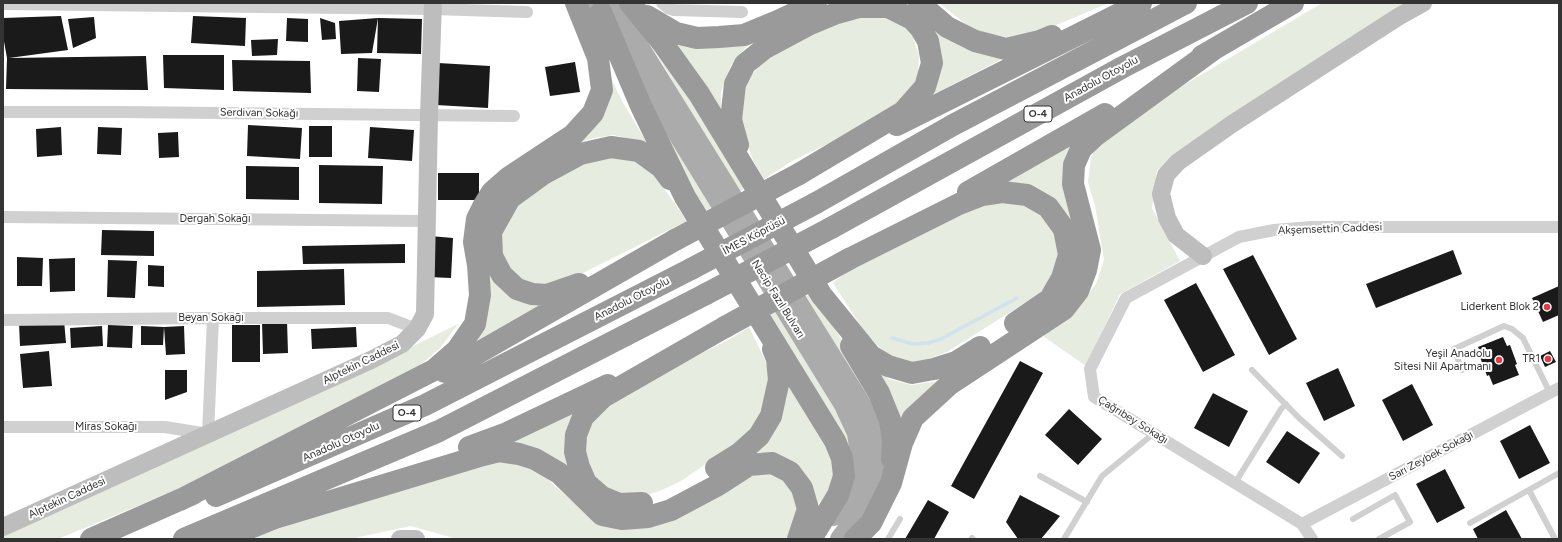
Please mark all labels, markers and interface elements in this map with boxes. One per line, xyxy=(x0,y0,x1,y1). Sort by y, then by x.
street label: Anadolu Otoyolu xyxy=(1062,53,1140,105)
street label: Serdivan Sokağı xyxy=(220,106,298,120)
road number: O-4 xyxy=(1024,106,1052,122)
street label: Dergah Sokağı xyxy=(179,212,251,226)
street label: İMES Köprüsü xyxy=(720,214,788,258)
street label: Akşemsettin Caddesi xyxy=(1278,221,1382,237)
street label: Necip Fazıl Bulvarı xyxy=(749,258,807,340)
street label: Anadolu Otoyolu xyxy=(592,274,672,324)
place label: Liderkent Blok 2 xyxy=(1461,300,1539,314)
marker: Liderkent Blok 2 xyxy=(1542,302,1552,312)
street label: Beyan Sokağı xyxy=(178,311,244,325)
street label: Alptekin Caddesi xyxy=(321,339,401,387)
place label: Yeşil Anadolu Sitesi Nil Apartmanı xyxy=(1394,347,1491,373)
place label: TR1 xyxy=(1522,352,1540,366)
marker: TR1 xyxy=(1543,354,1553,364)
marker: Yeşil Anadolu Sitesi Nil Apartmanı xyxy=(1494,355,1504,365)
street label: Çağrıbey Sokağı xyxy=(1096,393,1170,447)
road number: O-4 xyxy=(393,405,421,421)
street label: Anadolu Otoyolu xyxy=(300,419,382,465)
street label: Miras Sokağı xyxy=(75,420,137,434)
street label: Sarı Zeybek Sokağı xyxy=(1387,428,1475,484)
street label: Alptekin Caddesi xyxy=(26,474,108,522)

